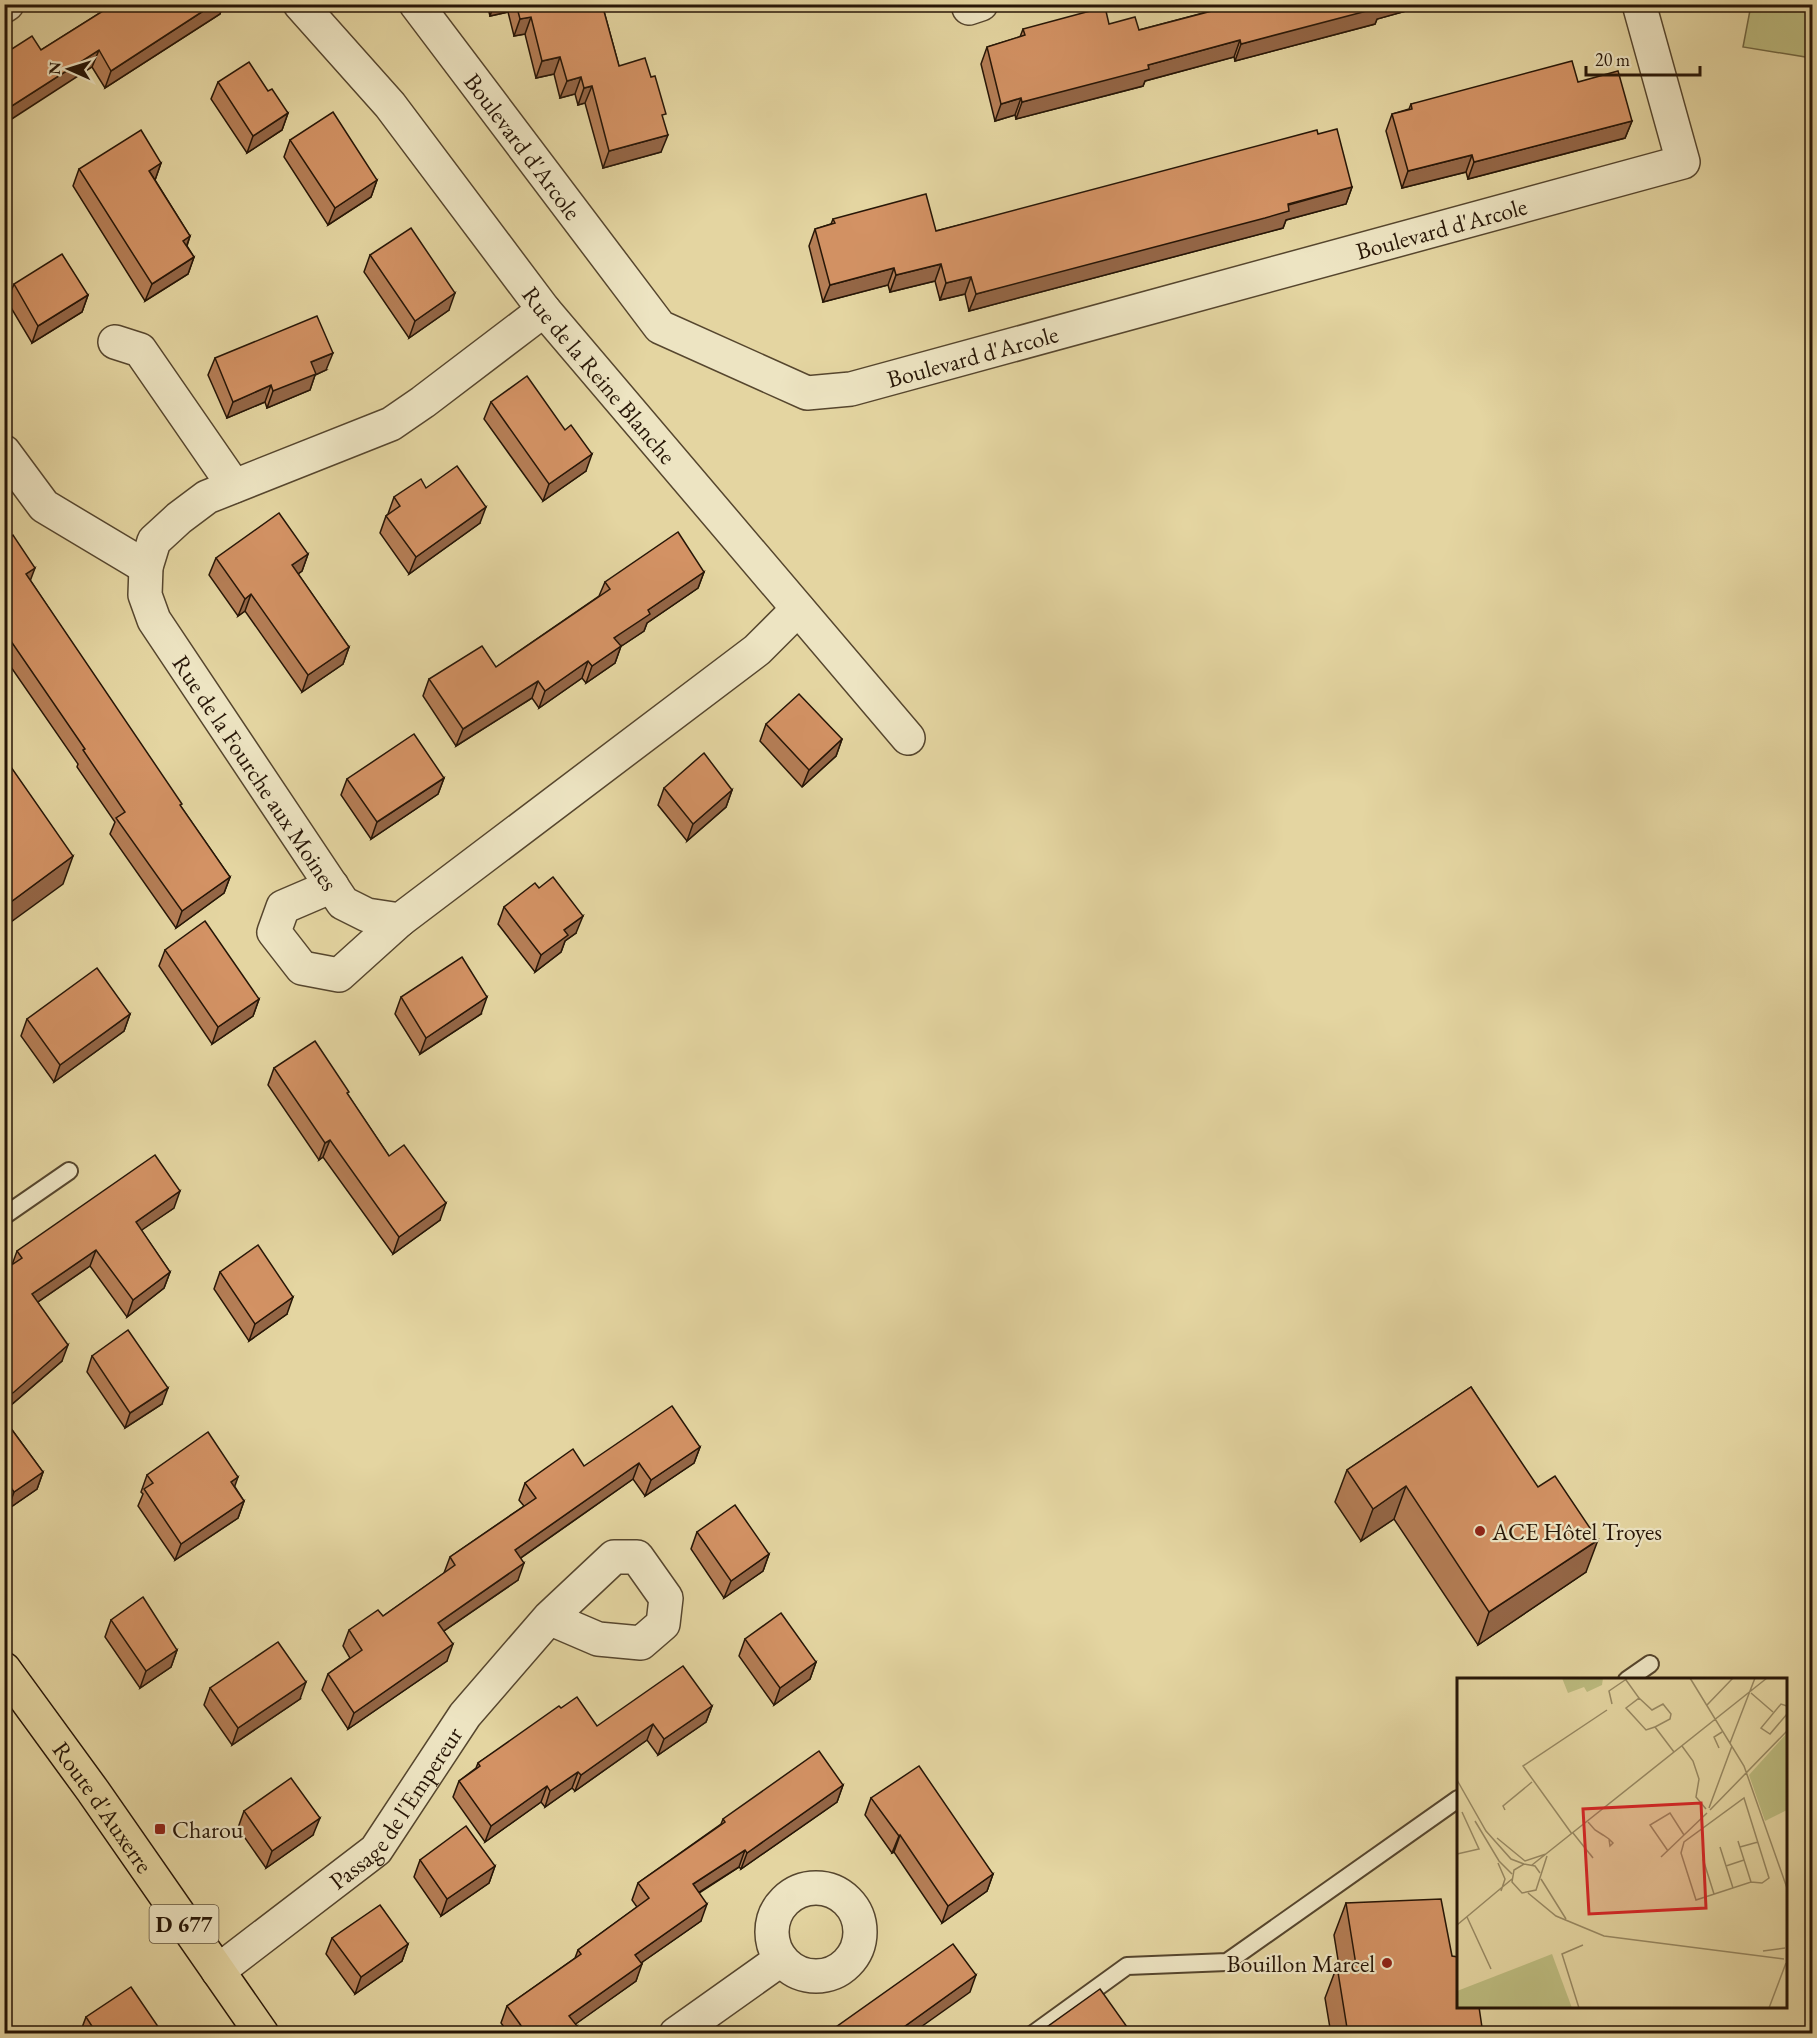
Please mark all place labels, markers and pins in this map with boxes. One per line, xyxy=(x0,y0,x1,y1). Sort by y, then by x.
place label: ACE Hôtel Troyes xyxy=(1491,1516,1662,1547)
marker: ACE Hôtel Troyes xyxy=(1473,1524,1487,1538)
place label: Charou xyxy=(172,1814,244,1845)
marker: Charou xyxy=(153,1822,167,1836)
place label: Bouillon Marcel xyxy=(1226,1948,1375,1979)
marker: Bouillon Marcel xyxy=(1380,1956,1394,1970)

